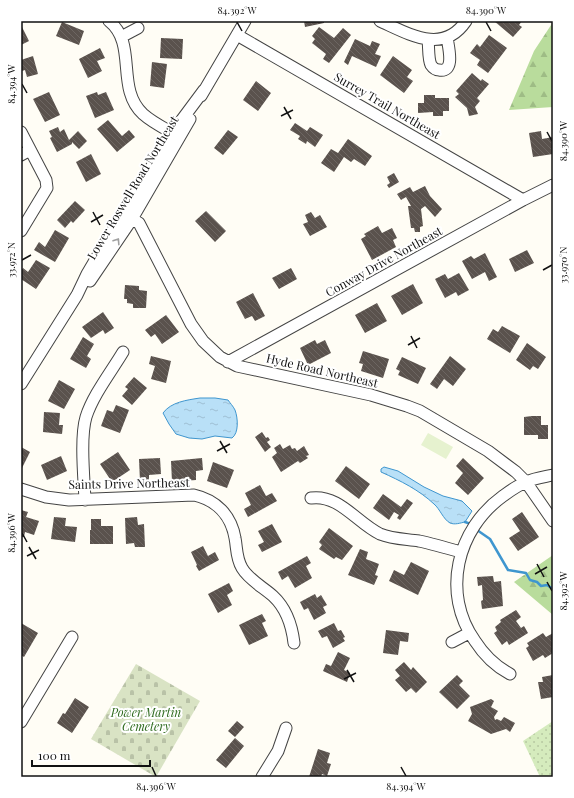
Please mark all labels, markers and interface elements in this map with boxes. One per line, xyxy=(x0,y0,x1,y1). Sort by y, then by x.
text: 84.392°W xyxy=(217,3,258,17)
text: 84.390°W xyxy=(466,3,507,17)
text: 84.394°W xyxy=(4,63,18,104)
street label: Surrey Trail Northeast xyxy=(331,68,444,142)
street label: Lower Roswell Road Northeast xyxy=(83,112,182,262)
text: 84.390°W xyxy=(556,120,570,161)
street label: Conway Drive Northeast xyxy=(322,222,445,300)
one-way arrow xyxy=(112,238,120,245)
text: 33.972°N xyxy=(4,242,18,278)
text: 33.970°N xyxy=(556,247,570,283)
street label: Hyde Road Northeast xyxy=(265,349,380,391)
street label: Saints Drive Northeast xyxy=(68,474,190,492)
text: 84.396°W xyxy=(4,512,18,553)
text: 84.392°W xyxy=(556,570,570,611)
park label: Power Martin Cemetery xyxy=(110,704,181,734)
scale bar xyxy=(32,742,150,768)
text: 100 m xyxy=(38,747,71,763)
text: 84.396°W xyxy=(136,779,177,793)
text: 84.394°W xyxy=(386,779,427,793)

